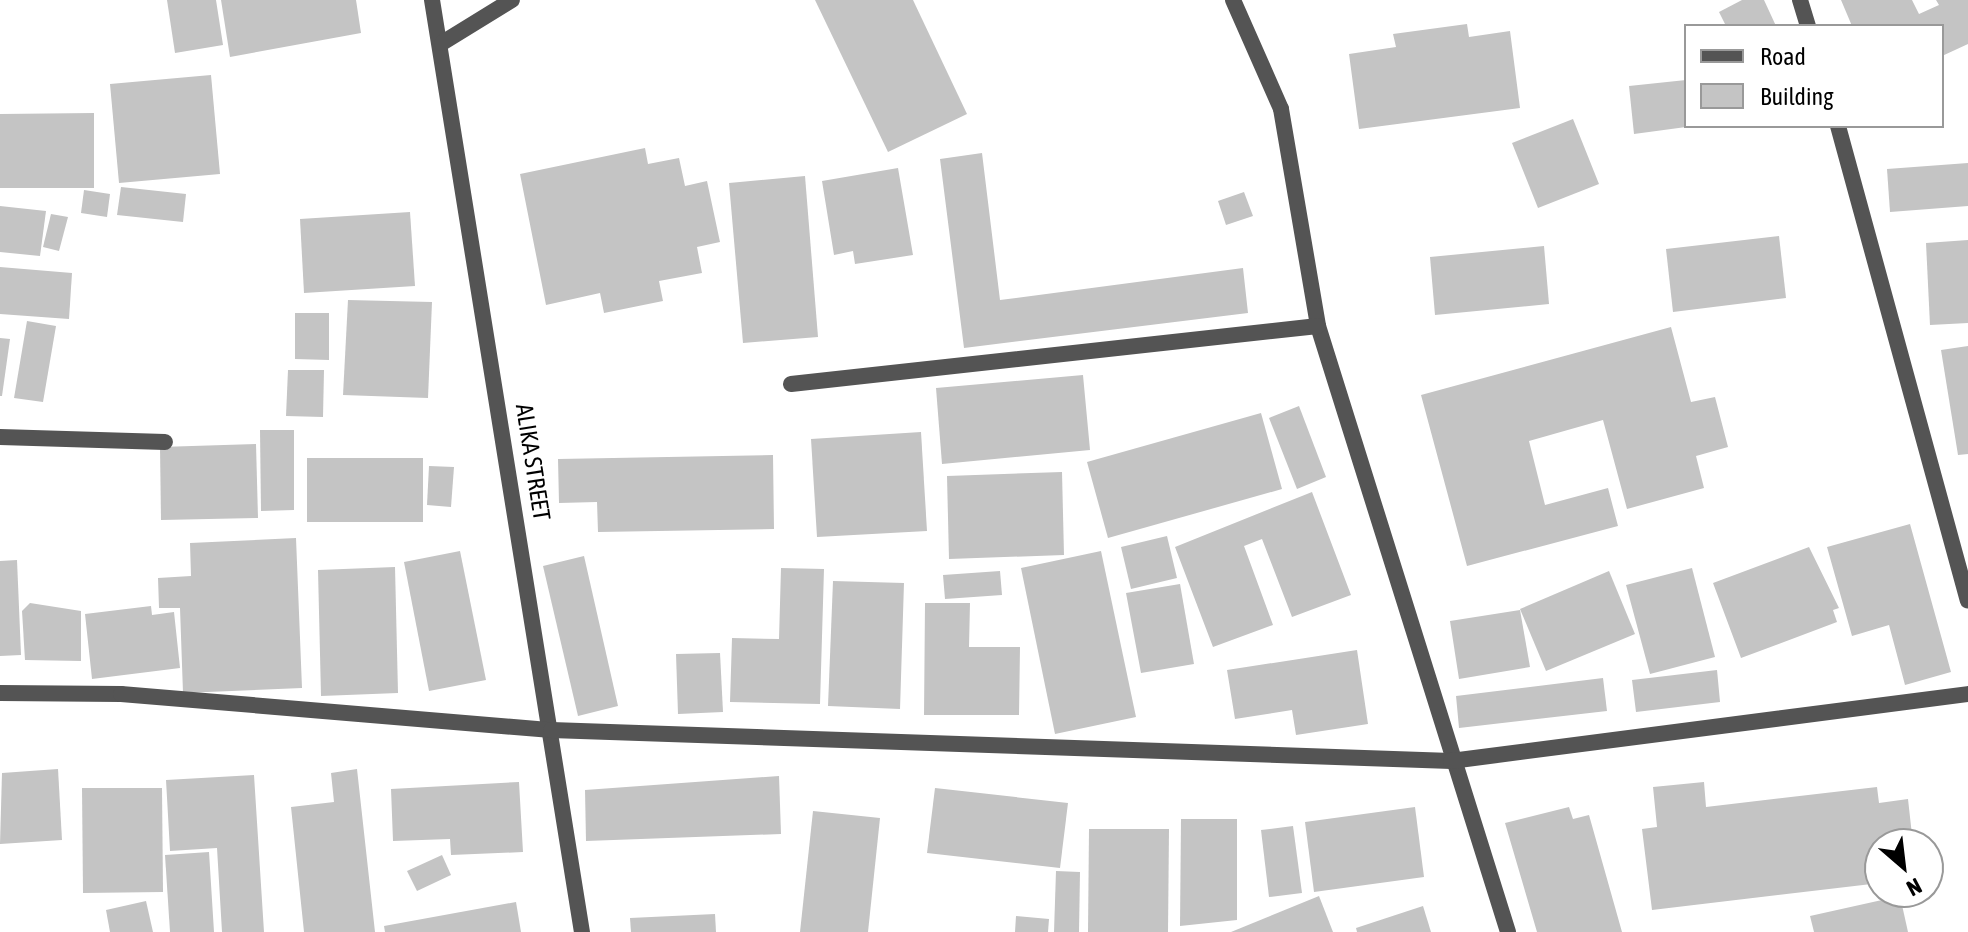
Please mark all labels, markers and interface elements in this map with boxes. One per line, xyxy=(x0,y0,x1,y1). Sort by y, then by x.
legend xyxy=(1684,24,1944,128)
text: Road xyxy=(1760,43,1806,70)
text: Building xyxy=(1760,83,1833,110)
street label: ALIKA STREET xyxy=(510,402,556,522)
north arrow xyxy=(1864,828,1944,908)
text: N xyxy=(1902,873,1926,902)

